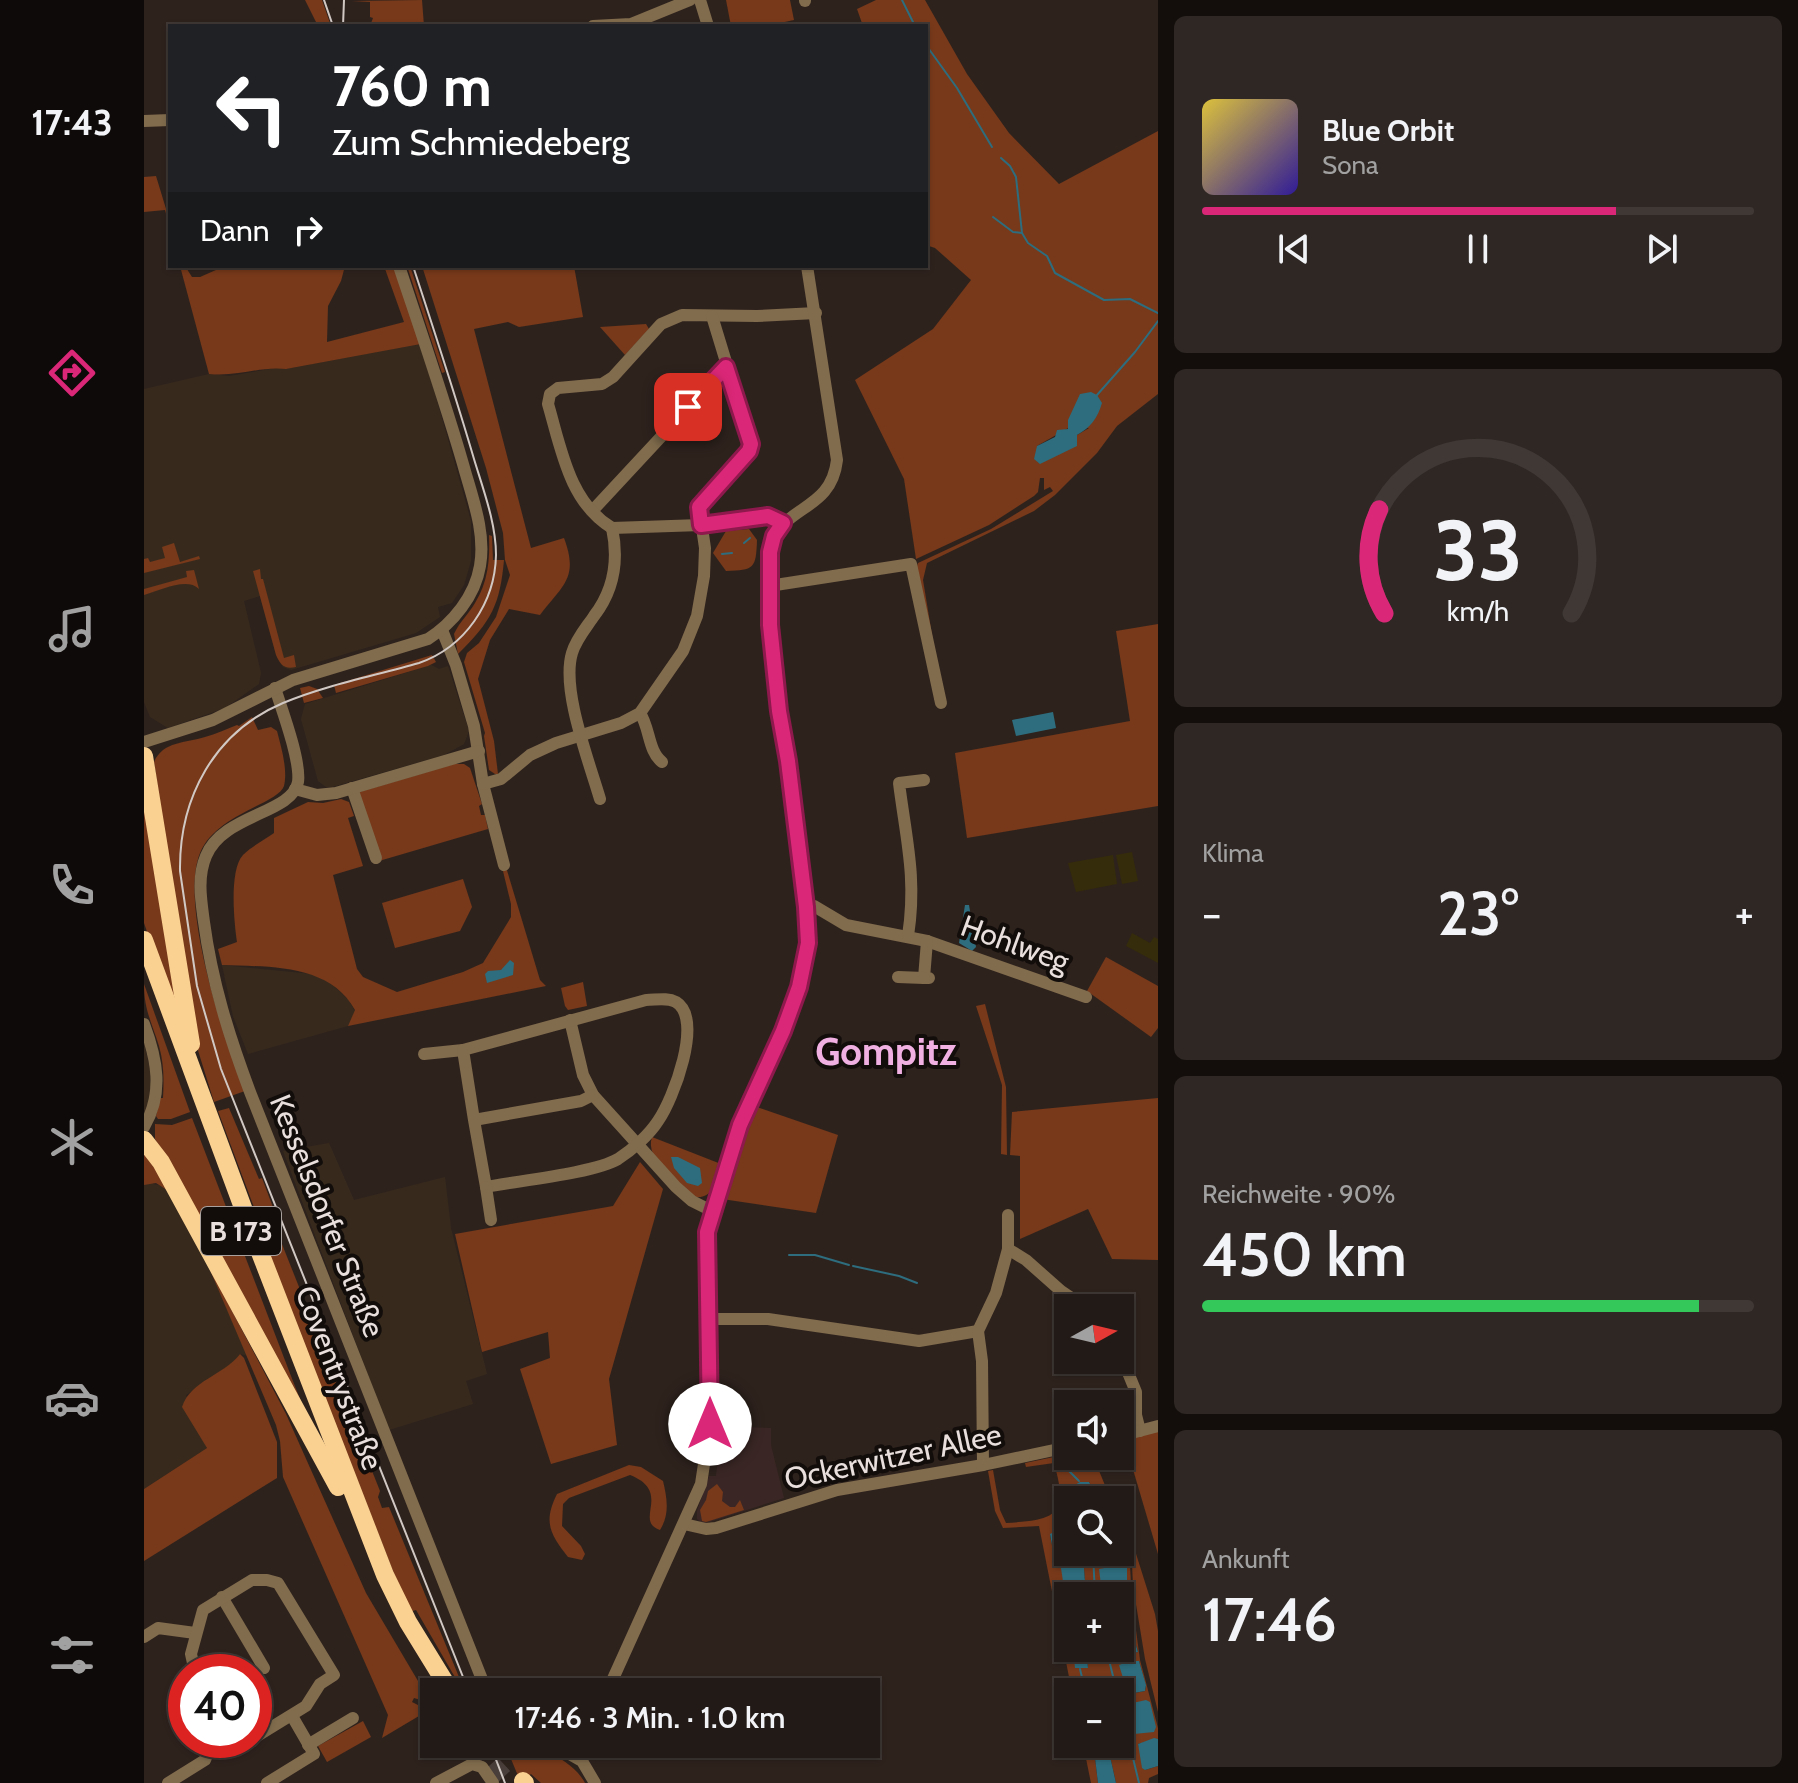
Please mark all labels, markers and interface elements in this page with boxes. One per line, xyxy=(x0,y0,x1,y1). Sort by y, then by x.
text: 760 m xyxy=(332,52,492,120)
icon: left xyxy=(200,56,304,160)
text: 17:43 xyxy=(31,100,113,144)
text: Blue Orbit xyxy=(1322,112,1454,149)
text: Zum Schmiedeberg xyxy=(332,120,630,164)
text: Sona xyxy=(1322,149,1379,181)
icon: right xyxy=(286,208,330,252)
text: Dann xyxy=(200,212,270,249)
icon: previous xyxy=(1272,227,1316,271)
icon: pause xyxy=(1456,227,1500,271)
icon: next xyxy=(1640,227,1684,271)
icon: directions xyxy=(44,345,100,401)
pin xyxy=(654,373,722,441)
icon: arrive xyxy=(666,385,710,429)
text: 33 xyxy=(1433,500,1523,601)
text: km/h xyxy=(1447,593,1509,628)
icon: music xyxy=(44,601,100,657)
text: Klima xyxy=(1202,837,1264,869)
icon: phone xyxy=(44,857,100,913)
text: 23° xyxy=(1437,877,1519,950)
text: − xyxy=(1202,887,1221,940)
text: + xyxy=(1735,887,1754,940)
street label: Hohlweg xyxy=(956,907,1075,980)
district label: Gompitz xyxy=(815,1028,957,1075)
street label: Kesselsdorfer Straße xyxy=(262,1089,393,1342)
icon: climate xyxy=(44,1114,100,1170)
text: Reichweite · 90% xyxy=(1202,1178,1395,1210)
road number: B 173 xyxy=(201,1207,281,1255)
text: 450 km xyxy=(1202,1218,1407,1291)
street label: Coventrystraße xyxy=(287,1281,392,1475)
north arrow xyxy=(1054,1294,1134,1374)
map controls xyxy=(1054,1294,1134,1758)
icon: car xyxy=(44,1370,100,1426)
position arrow xyxy=(668,1382,752,1466)
button: sound xyxy=(1054,1390,1134,1470)
street label: Ockerwitzer Allee xyxy=(781,1415,1005,1498)
button: search xyxy=(1054,1486,1134,1566)
text: Ankunft xyxy=(1202,1543,1290,1575)
button: + xyxy=(1054,1582,1134,1662)
text: 17:46 xyxy=(1202,1583,1337,1656)
icon: filters xyxy=(44,1627,100,1683)
speed limit sign: 40 xyxy=(168,1654,272,1758)
button: − xyxy=(1054,1678,1134,1758)
text: 17:46 · 3 Min. · 1.0 km xyxy=(515,1699,785,1736)

